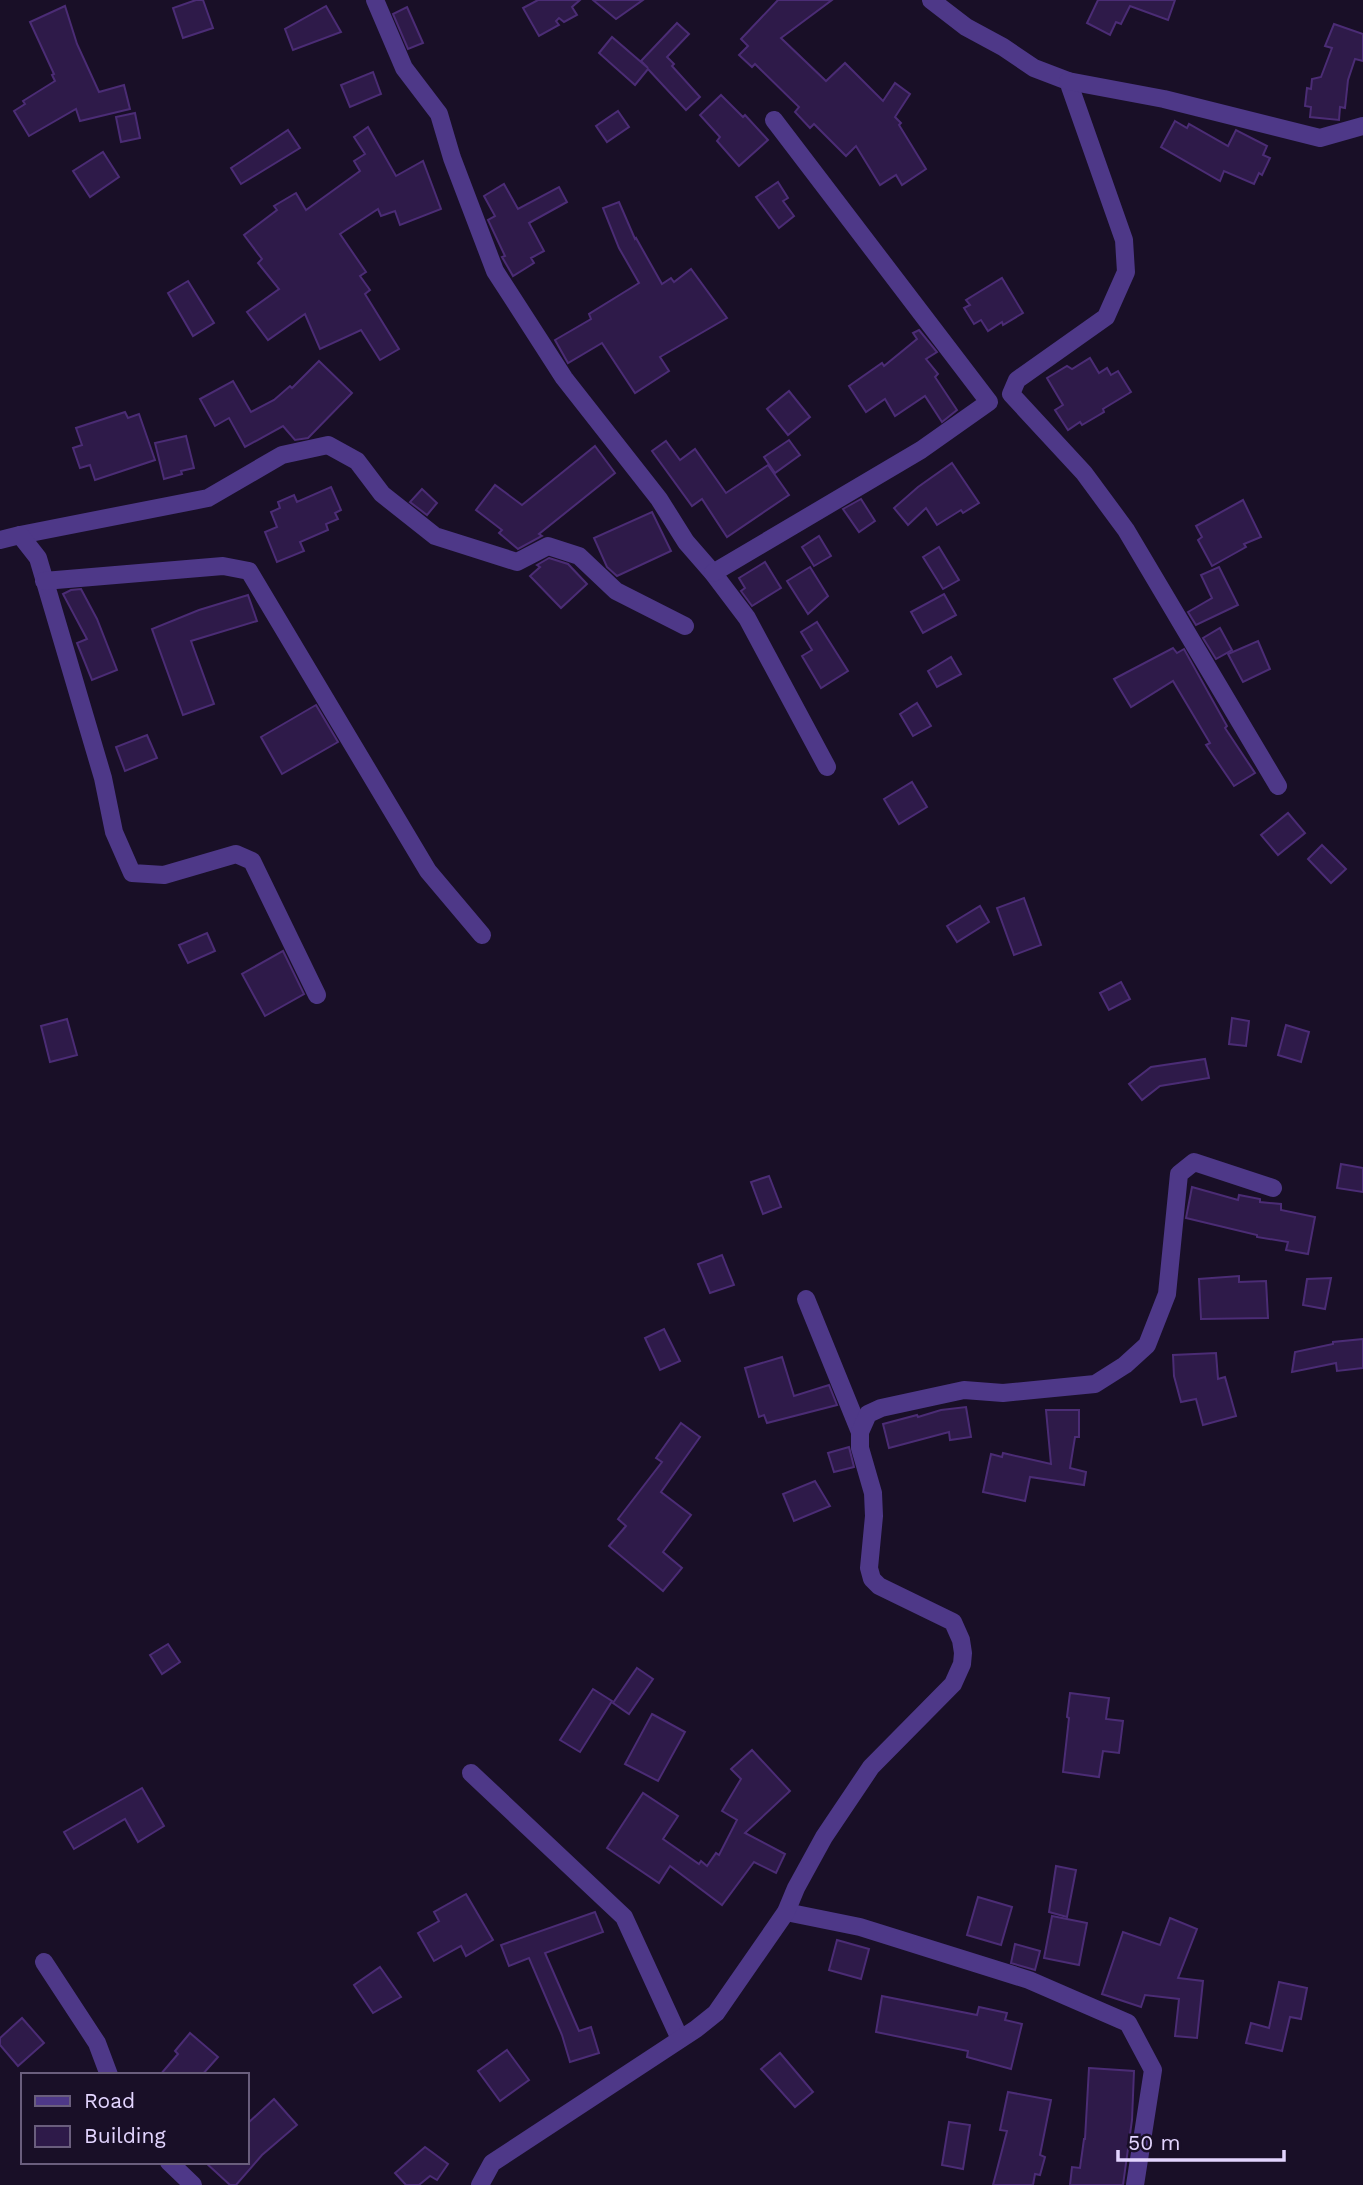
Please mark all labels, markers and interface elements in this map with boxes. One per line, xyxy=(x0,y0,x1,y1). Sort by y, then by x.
legend xyxy=(21,2073,248,2164)
text: Road xyxy=(84,2088,135,2113)
scale bar xyxy=(1118,2118,1284,2162)
text: Building xyxy=(84,2123,166,2148)
text: 50 m xyxy=(1128,2130,1180,2155)

